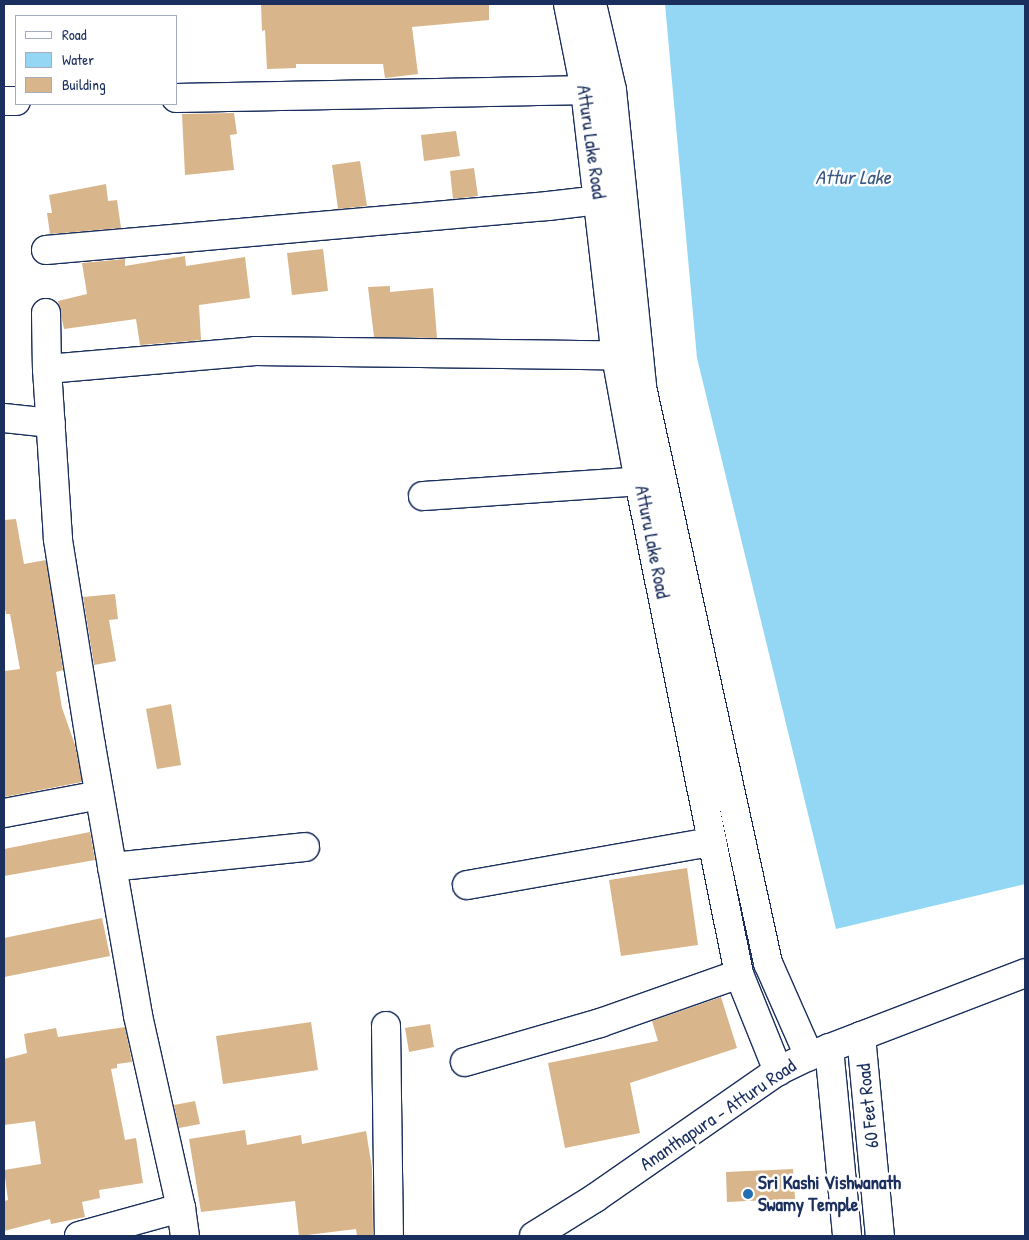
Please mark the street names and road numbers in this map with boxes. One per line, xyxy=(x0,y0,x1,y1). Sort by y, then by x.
street label: Atturu Lake Road xyxy=(572,84,610,200)
street label: Atturu Lake Road xyxy=(630,484,674,600)
street label: Ananthapura - Atturu Road xyxy=(636,1054,800,1176)
street label: 60 Feet Road xyxy=(852,1063,884,1149)

